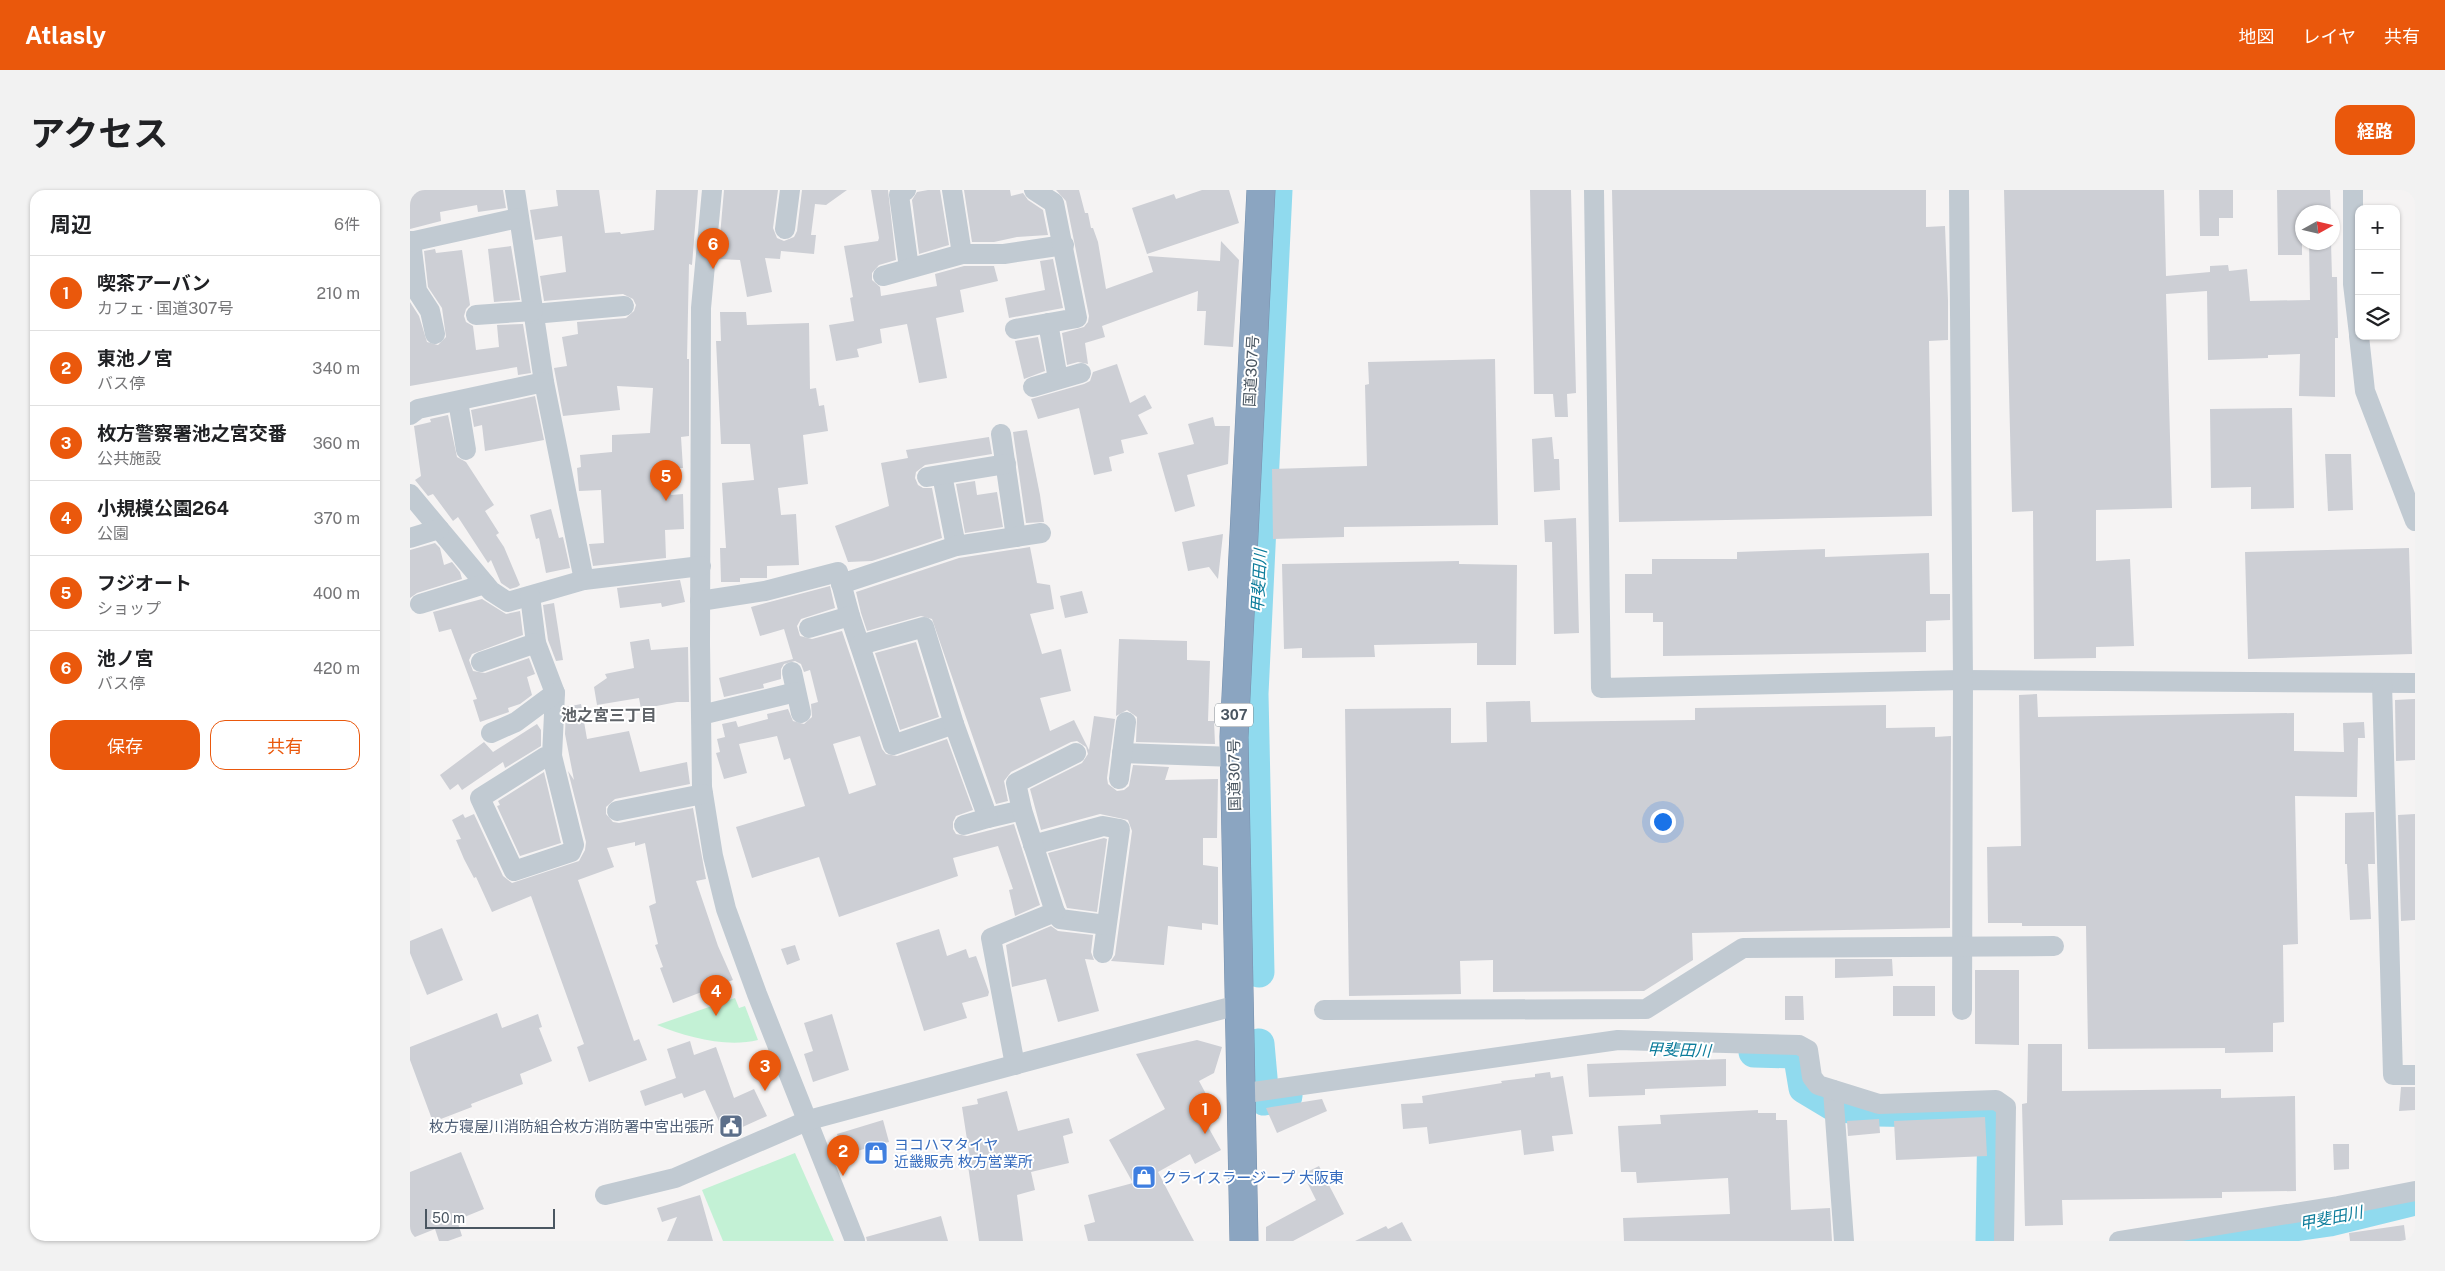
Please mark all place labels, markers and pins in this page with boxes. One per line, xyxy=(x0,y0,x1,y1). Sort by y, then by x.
pin: 6 xyxy=(697,228,729,269)
pin: 5 xyxy=(650,460,682,501)
pin: 4 xyxy=(700,975,732,1016)
pin: 3 xyxy=(749,1050,781,1091)
pin: 1 xyxy=(1189,1093,1221,1134)
public building icon: 枚方寝屋川消防組合枚方消防署中宮出張所 xyxy=(718,1113,744,1139)
place label: 枚方寝屋川消防組合枚方消防署中宮出張所 xyxy=(429,1118,714,1135)
pin: 2 xyxy=(827,1135,859,1176)
place label: ヨコハマタイヤ 近畿販売 枚方営業所 xyxy=(894,1136,1033,1170)
shop icon: ヨコハマタイヤ 近畿販売 枚方営業所 xyxy=(863,1140,889,1166)
shop icon: クライスラージープ 大阪東 xyxy=(1131,1164,1157,1190)
place label: クライスラージープ 大阪東 xyxy=(1162,1169,1344,1186)

